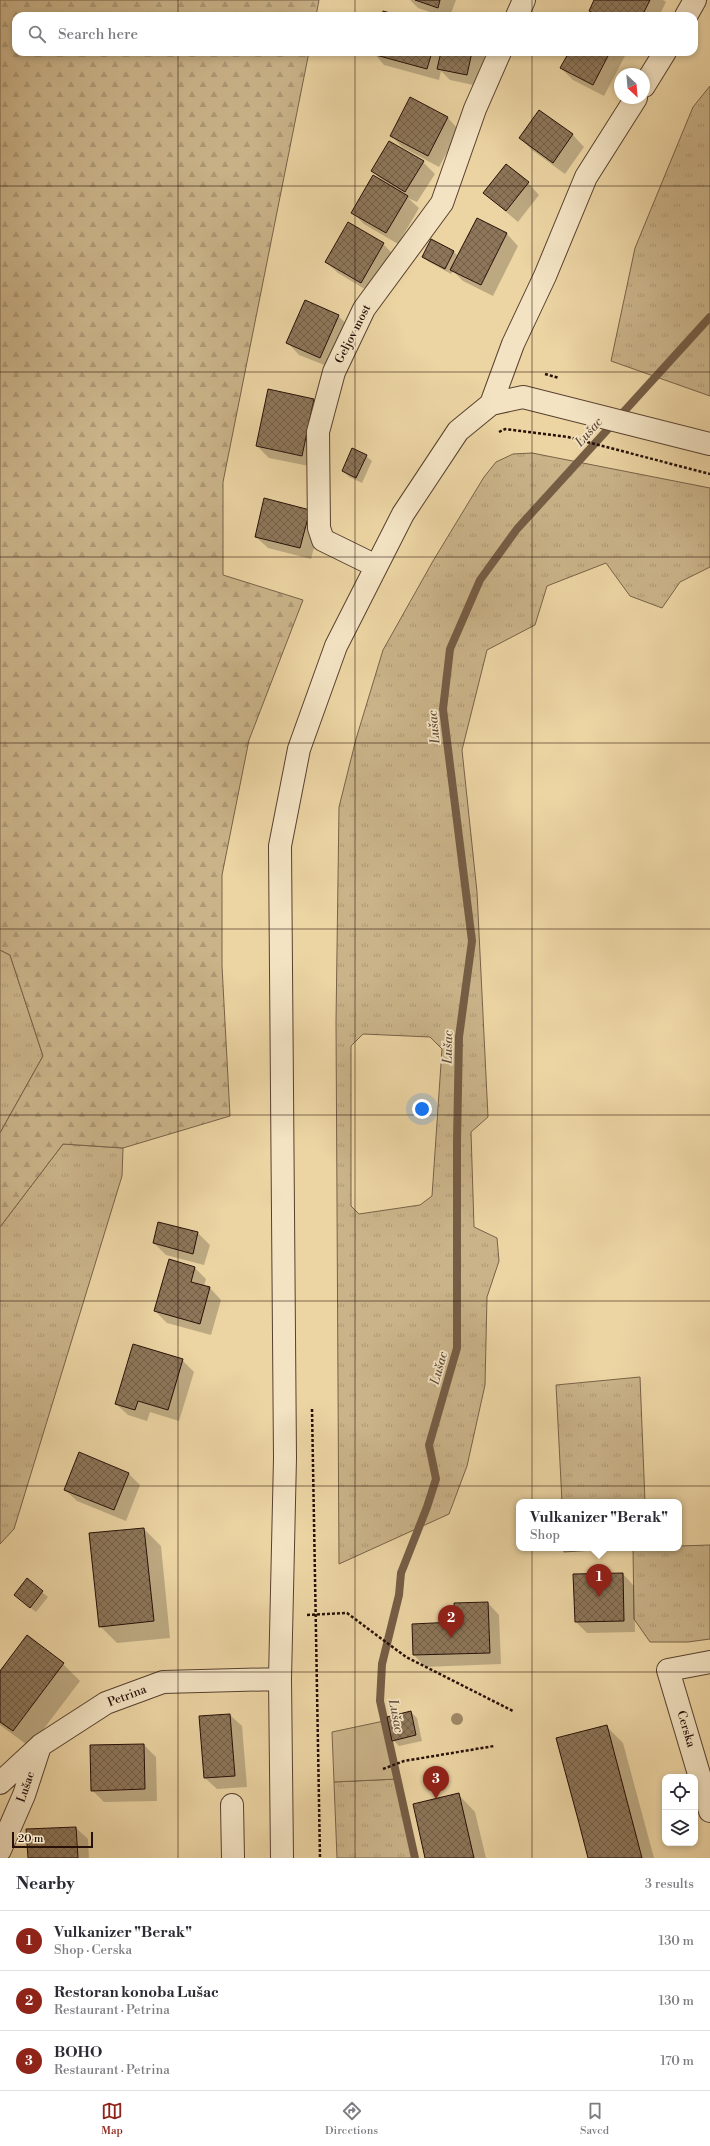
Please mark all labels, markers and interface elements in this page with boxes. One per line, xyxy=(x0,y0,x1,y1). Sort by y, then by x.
search box xyxy=(12,12,698,56)
icon: search xyxy=(26,23,48,45)
text: Search here xyxy=(58,25,138,44)
north arrow xyxy=(614,68,650,104)
street label: Geljov most xyxy=(332,301,375,366)
water label: Lušac xyxy=(571,414,606,451)
water label: Lušac xyxy=(425,710,444,745)
water label: Lušac xyxy=(439,1030,457,1065)
your location xyxy=(412,1099,432,1119)
water label: Lušac xyxy=(426,1350,451,1387)
popup xyxy=(516,1499,682,1551)
text: Vulkanizer "Berak" xyxy=(530,1508,668,1527)
text: Shop xyxy=(530,1527,560,1543)
pin: 1 xyxy=(586,1564,612,1597)
pin: 2 xyxy=(438,1605,464,1638)
street label: Petrina xyxy=(105,1681,149,1710)
water label: Lušac xyxy=(385,1697,407,1734)
street label: Cerska xyxy=(673,1709,699,1750)
pin: 3 xyxy=(423,1766,449,1799)
street label: Lušac xyxy=(14,1769,38,1805)
map controls xyxy=(662,1774,698,1846)
button: locate xyxy=(662,1774,698,1810)
button: layers xyxy=(662,1810,698,1846)
scale bar xyxy=(12,1830,93,1849)
text: 20 m xyxy=(18,1832,43,1846)
text: Nearby xyxy=(16,1873,75,1895)
text: 3 results xyxy=(645,1876,694,1892)
text: Vulkanizer "Berak" xyxy=(54,1923,192,1942)
text: 1 xyxy=(26,1933,32,1949)
text: 130 m xyxy=(659,1933,694,1949)
text: Shop · Cerska xyxy=(54,1942,132,1958)
text: Restoran konoba Lušac xyxy=(54,1983,219,2002)
text: 2 xyxy=(25,1993,33,2009)
text: 130 m xyxy=(659,1993,694,2009)
text: Restaurant · Petrina xyxy=(54,2002,170,2018)
text: BOHO xyxy=(54,2043,102,2062)
text: 3 xyxy=(25,2053,33,2069)
text: 170 m xyxy=(660,2053,694,2069)
text: Restaurant · Petrina xyxy=(54,2062,170,2078)
tab: Map xyxy=(101,2100,123,2138)
tab: Directions xyxy=(325,2100,378,2138)
tab: Saved xyxy=(580,2100,609,2138)

